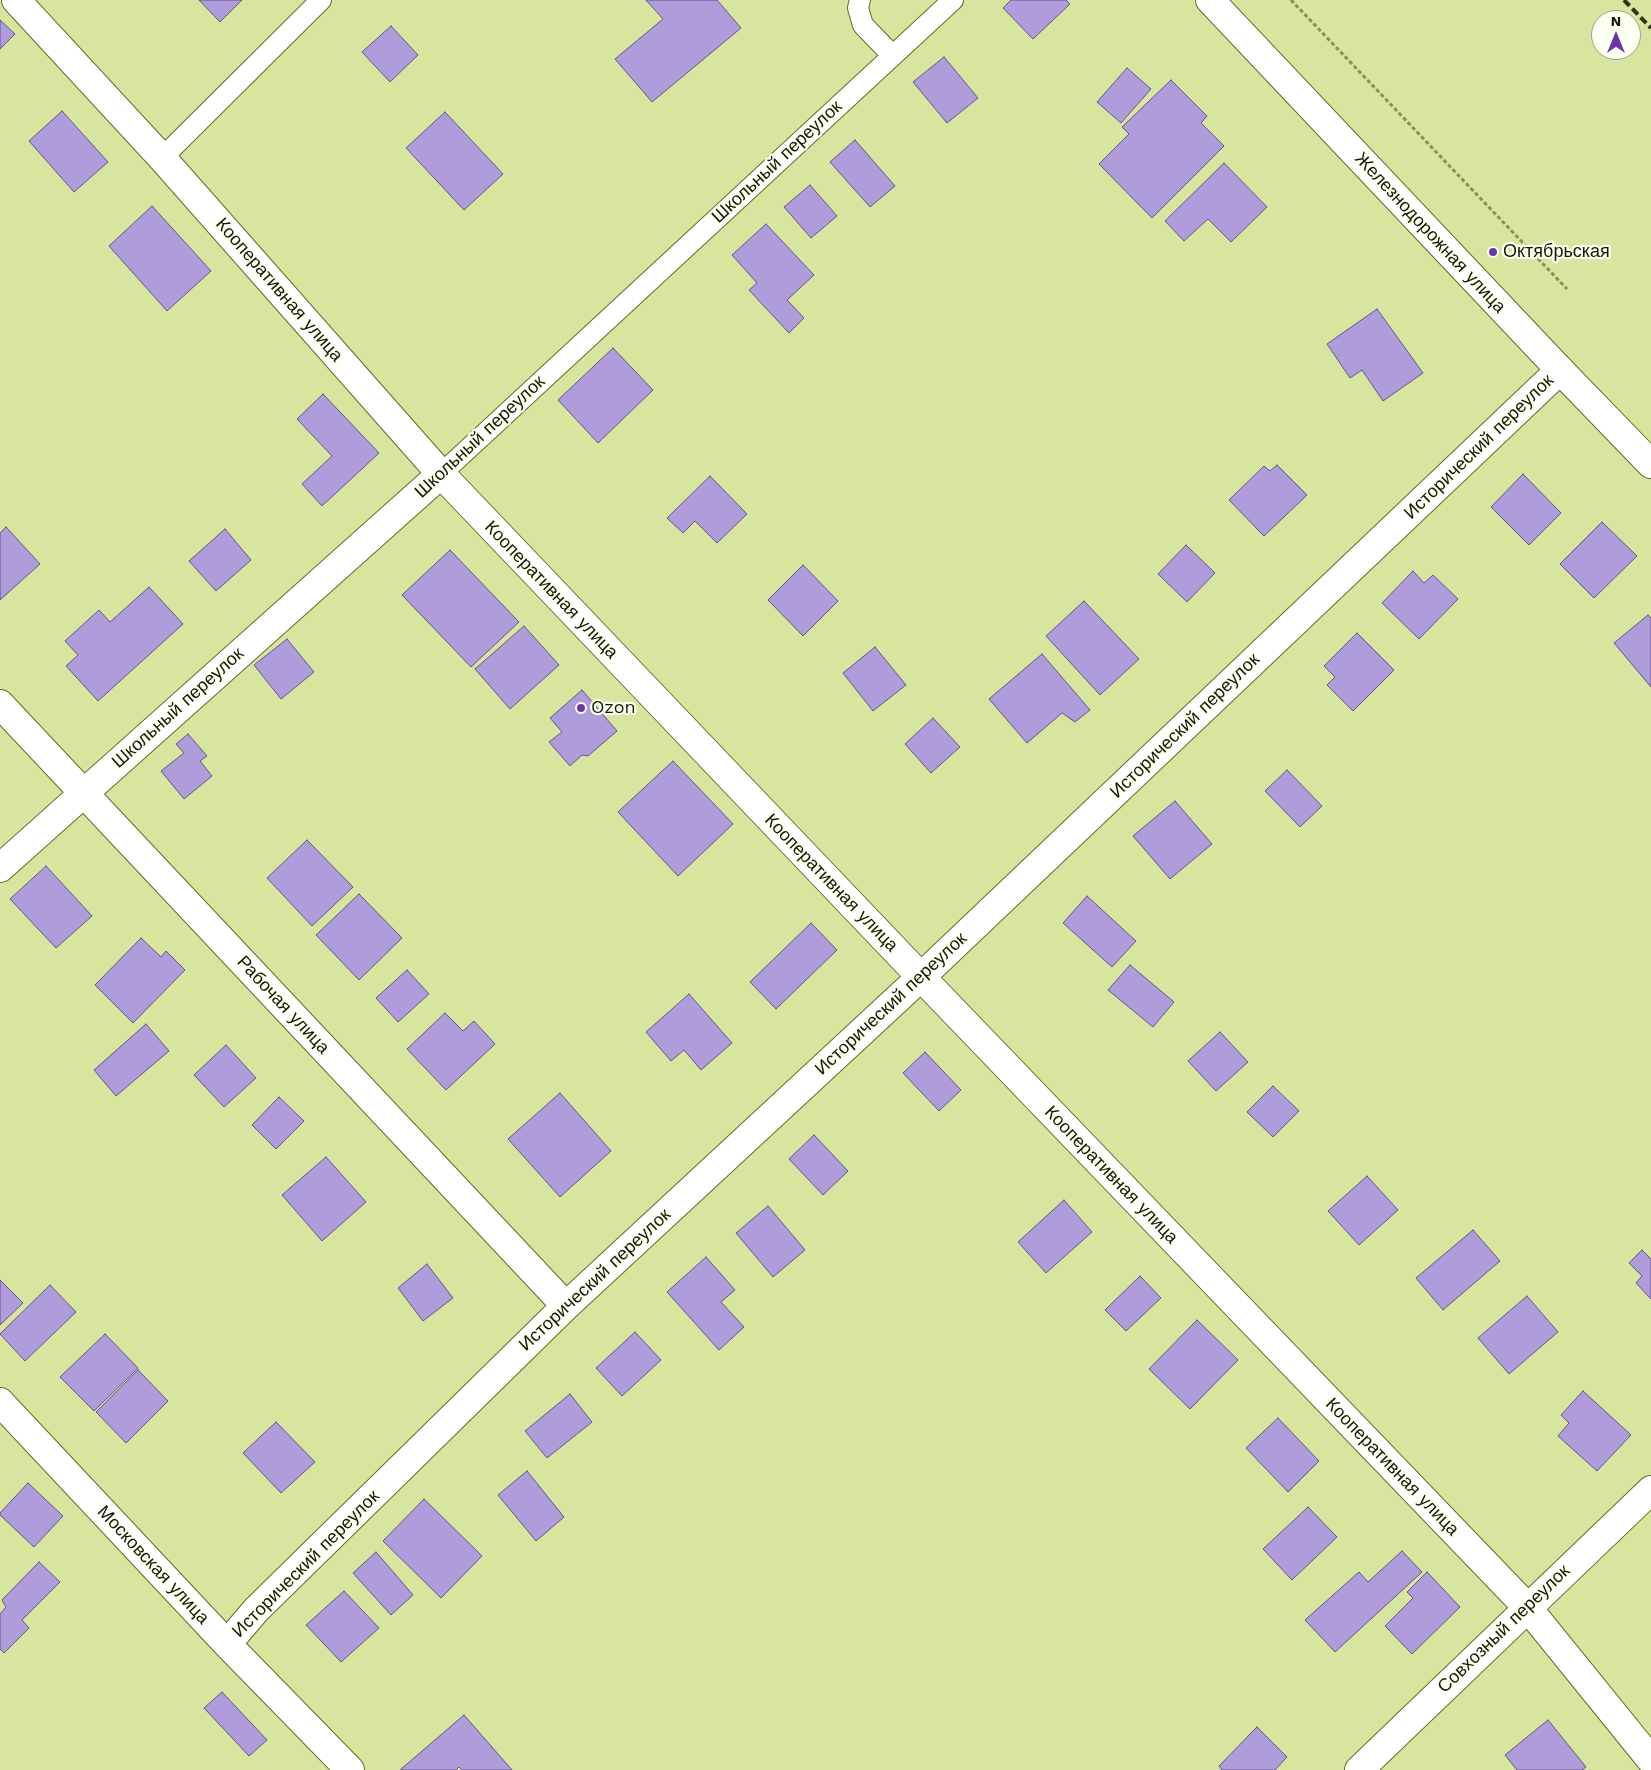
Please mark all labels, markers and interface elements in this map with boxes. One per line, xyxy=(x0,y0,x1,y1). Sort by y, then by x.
north arrow xyxy=(1591,10,1641,60)
text: N xyxy=(1611,13,1621,29)
street label: Школьный переулок xyxy=(708,96,846,228)
street label: Железнодорожная улица xyxy=(1350,148,1510,318)
street label: Кооперативная улица xyxy=(211,214,347,366)
place label: Октябрьская xyxy=(1503,241,1610,263)
marker: Октябрьская xyxy=(1487,246,1499,258)
street label: Исторический переулок xyxy=(1400,370,1558,524)
street label: Школьный переулок xyxy=(411,371,549,503)
street label: Кооперативная улица xyxy=(480,517,622,663)
street label: Школьный переулок xyxy=(108,643,248,773)
street label: Исторический переулок xyxy=(1106,649,1264,803)
place label: Ozon xyxy=(591,697,636,719)
marker: Ozon xyxy=(575,702,587,714)
street label: Кооперативная улица xyxy=(760,810,902,956)
street label: Исторический переулок xyxy=(811,928,971,1080)
street label: Рабочая улица xyxy=(232,952,334,1058)
street label: Кооперативная улица xyxy=(1040,1102,1182,1248)
street label: Исторический переулок xyxy=(515,1204,675,1356)
street label: Кооперативная улица xyxy=(1321,1394,1463,1540)
street label: Исторический переулок xyxy=(228,1486,384,1642)
street label: Московская улица xyxy=(92,1501,214,1629)
street label: Совхозный переулок xyxy=(1433,1560,1575,1698)

